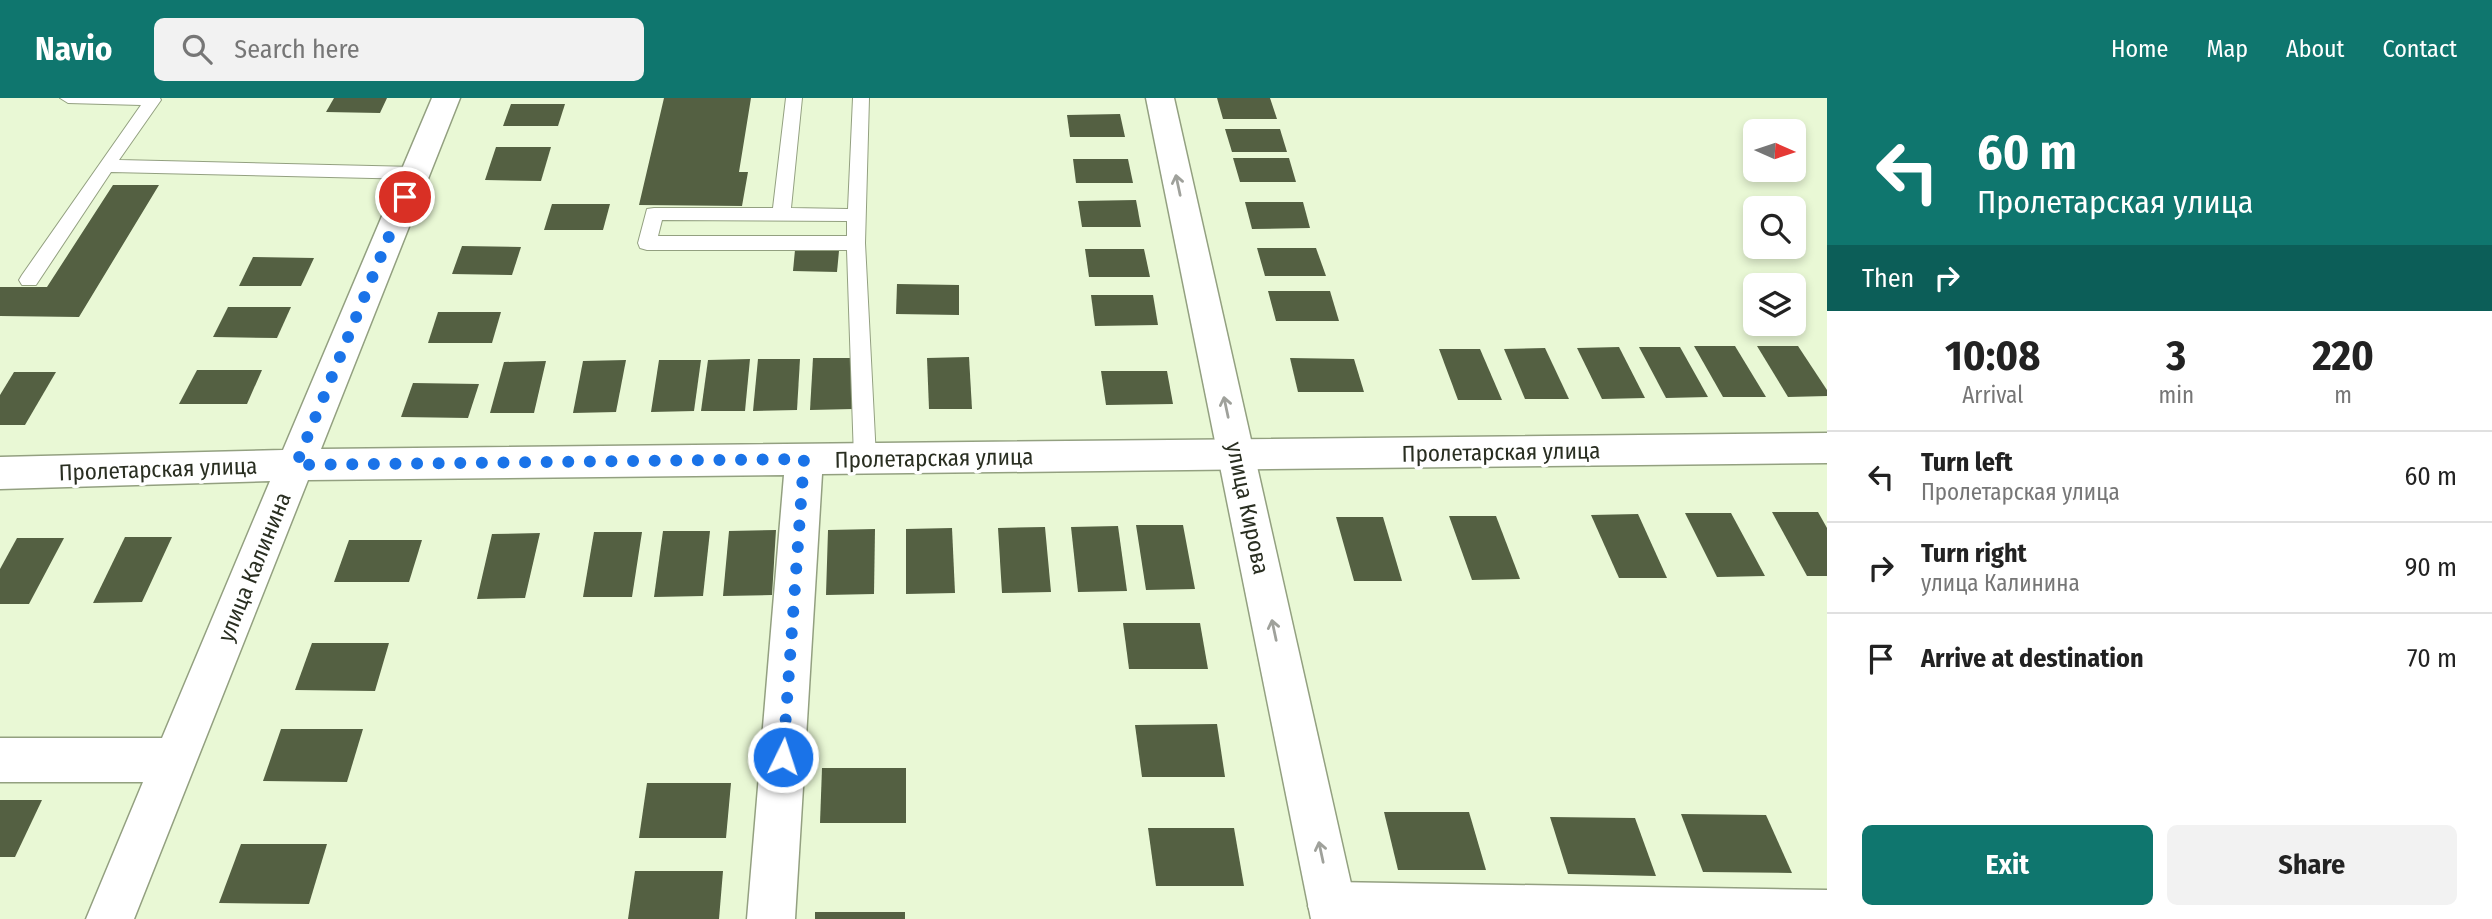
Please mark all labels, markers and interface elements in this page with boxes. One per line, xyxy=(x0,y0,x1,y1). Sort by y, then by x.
search box xyxy=(154,18,644,81)
text: Navio xyxy=(35,29,112,69)
icon: search xyxy=(178,30,216,68)
text: Search here xyxy=(234,34,360,65)
text: Home xyxy=(2111,35,2168,63)
text: Map xyxy=(2206,35,2248,63)
text: About xyxy=(2286,35,2344,63)
text: Contact xyxy=(2382,35,2457,63)
north arrow xyxy=(1743,119,1806,182)
map controls xyxy=(1743,119,1806,336)
text: 60 m xyxy=(1977,123,2077,182)
icon: left xyxy=(1862,126,1953,217)
pin xyxy=(375,167,435,227)
one-way arrow xyxy=(1171,174,1185,197)
icon: arrive xyxy=(386,178,424,216)
text: Пролетарская улица xyxy=(1977,183,2253,221)
button: search xyxy=(1743,196,1806,259)
icon: right xyxy=(1928,259,1966,297)
text: Then xyxy=(1862,263,1914,294)
button: layers xyxy=(1743,273,1806,336)
text: 10:08 xyxy=(1945,331,2040,381)
text: 3 xyxy=(2166,331,2186,381)
text: 220 xyxy=(2312,331,2374,381)
text: Arrival xyxy=(1962,381,2023,409)
text: min xyxy=(2159,381,2194,409)
text: m xyxy=(2334,381,2352,409)
one-way arrow xyxy=(1219,396,1233,419)
street label: Пролетарская улица xyxy=(1401,436,1601,468)
street label: улица Кирова xyxy=(1220,439,1276,577)
street label: Пролетарская улица xyxy=(834,442,1034,474)
text: Turn left xyxy=(1921,447,2013,478)
street label: Пролетарская улица xyxy=(58,452,258,486)
icon: left xyxy=(1862,458,1900,496)
text: 60 m xyxy=(2404,461,2457,492)
text: Пролетарская улица xyxy=(1921,478,2120,506)
street label: улица Калинина xyxy=(211,488,297,646)
text: Turn right xyxy=(1921,538,2027,569)
icon: right xyxy=(1862,549,1900,587)
text: 90 m xyxy=(2405,552,2457,583)
text: улица Калинина xyxy=(1921,569,2080,597)
one-way arrow xyxy=(1266,619,1280,642)
icon: arrive xyxy=(1862,640,1900,678)
text: Arrive at destination xyxy=(1921,643,2144,674)
text: 70 m xyxy=(2407,643,2457,674)
position arrow xyxy=(746,720,820,794)
button: Exit xyxy=(1862,825,2153,905)
button: Share xyxy=(2167,825,2457,905)
one-way arrow xyxy=(1313,841,1327,864)

